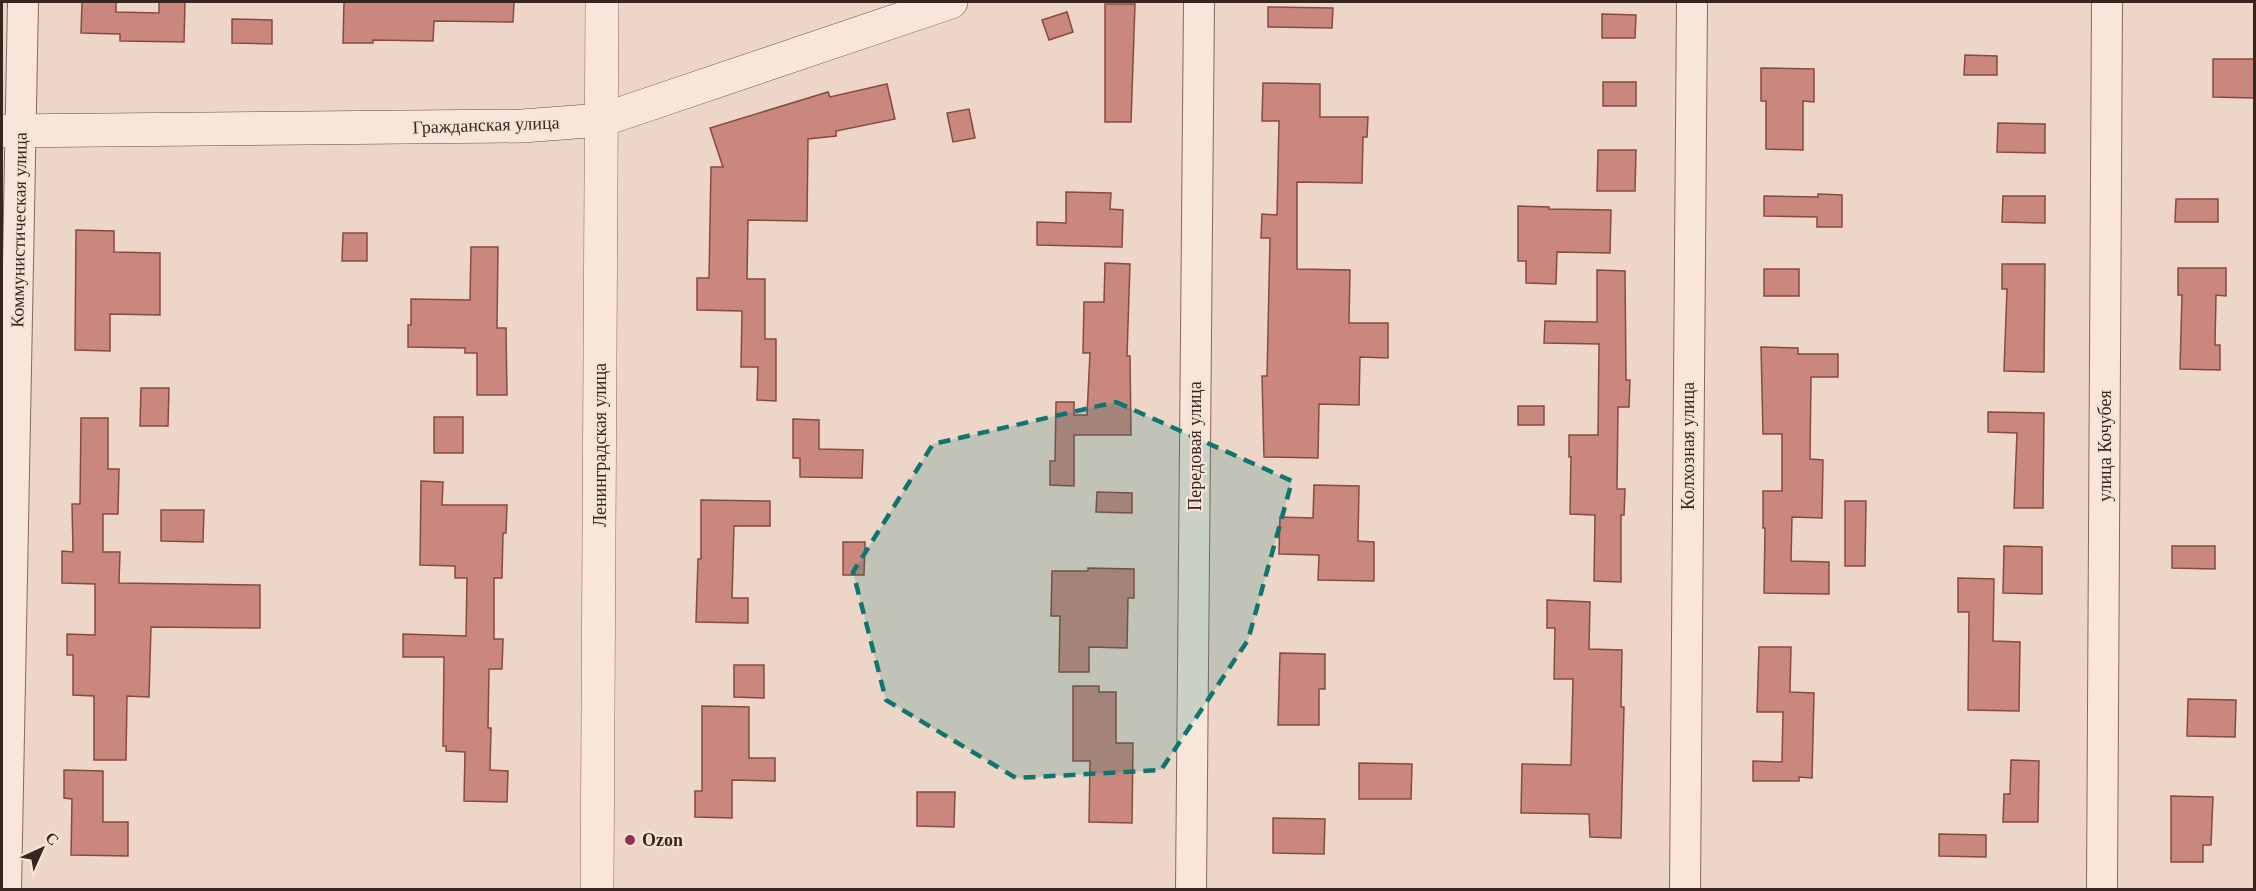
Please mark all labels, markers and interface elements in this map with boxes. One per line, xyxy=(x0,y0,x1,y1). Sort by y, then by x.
street label: Гражданская улица xyxy=(412,112,560,138)
street label: Коммунистическая улица xyxy=(7,132,31,328)
street label: Ленинградская улица xyxy=(590,363,610,527)
street label: Передовая улица xyxy=(1185,381,1205,511)
street label: Колхозная улица xyxy=(1678,382,1698,510)
street label: улица Кочубея xyxy=(2095,390,2115,502)
north arrow xyxy=(12,819,72,879)
text: С xyxy=(42,829,62,849)
place label: Ozon xyxy=(642,830,683,850)
marker: Ozon xyxy=(623,833,637,847)

